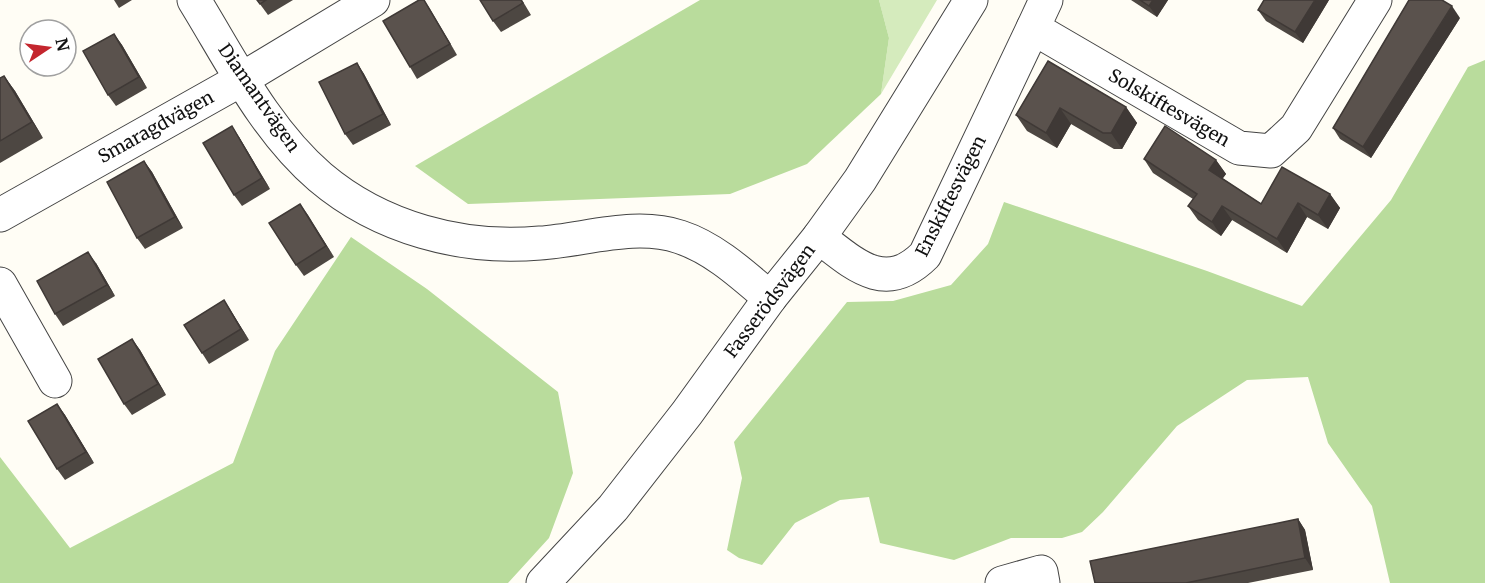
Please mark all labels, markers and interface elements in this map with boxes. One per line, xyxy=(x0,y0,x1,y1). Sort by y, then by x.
north arrow xyxy=(18,18,78,78)
text: N xyxy=(51,36,74,53)
street label: Diamantvägen xyxy=(214,39,305,156)
street label: Solskiftesvägen xyxy=(1104,63,1234,152)
street label: Smaragdvägen xyxy=(94,85,218,168)
street label: Enskiftesvägen xyxy=(910,131,991,260)
street label: Fasserödsvägen xyxy=(719,239,820,362)

